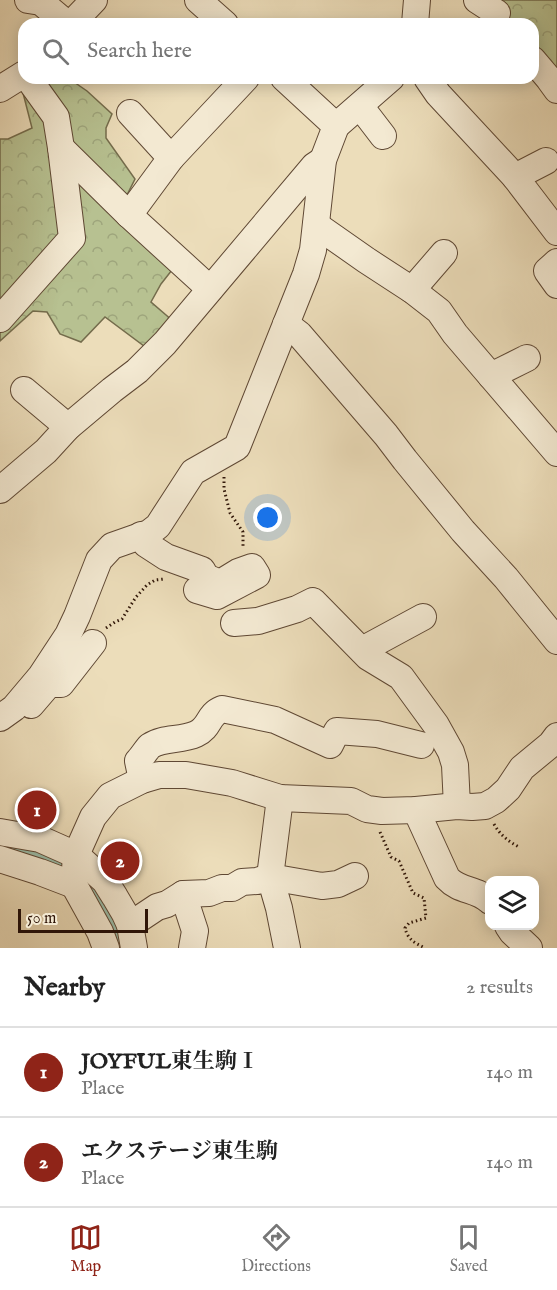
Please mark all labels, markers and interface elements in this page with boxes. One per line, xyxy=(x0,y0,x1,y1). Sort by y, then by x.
search box xyxy=(18,18,539,84)
icon: search xyxy=(39,35,72,68)
text: Search here xyxy=(87,37,192,65)
your location xyxy=(253,503,282,532)
pin: 1 xyxy=(18,788,57,832)
pin: 2 xyxy=(100,838,140,884)
map controls xyxy=(485,876,539,930)
button: layers xyxy=(485,876,539,930)
scale bar xyxy=(18,906,148,934)
text: 50 m xyxy=(27,909,56,929)
text: Nearby xyxy=(24,971,105,1004)
text: 2 results xyxy=(466,975,533,1000)
text: JOYFUL東生駒Ⅰ xyxy=(81,1048,259,1076)
text: 1 xyxy=(40,1060,47,1085)
text: 140 m xyxy=(486,1060,533,1085)
text: Place xyxy=(81,1076,124,1101)
text: エクステージ東生駒 xyxy=(81,1138,278,1166)
text: 2 xyxy=(39,1150,48,1175)
text: 140 m xyxy=(486,1150,533,1175)
text: Place xyxy=(81,1166,124,1191)
tab: Map xyxy=(69,1221,102,1277)
tab: Directions xyxy=(241,1221,311,1277)
tab: Saved xyxy=(450,1221,488,1277)

